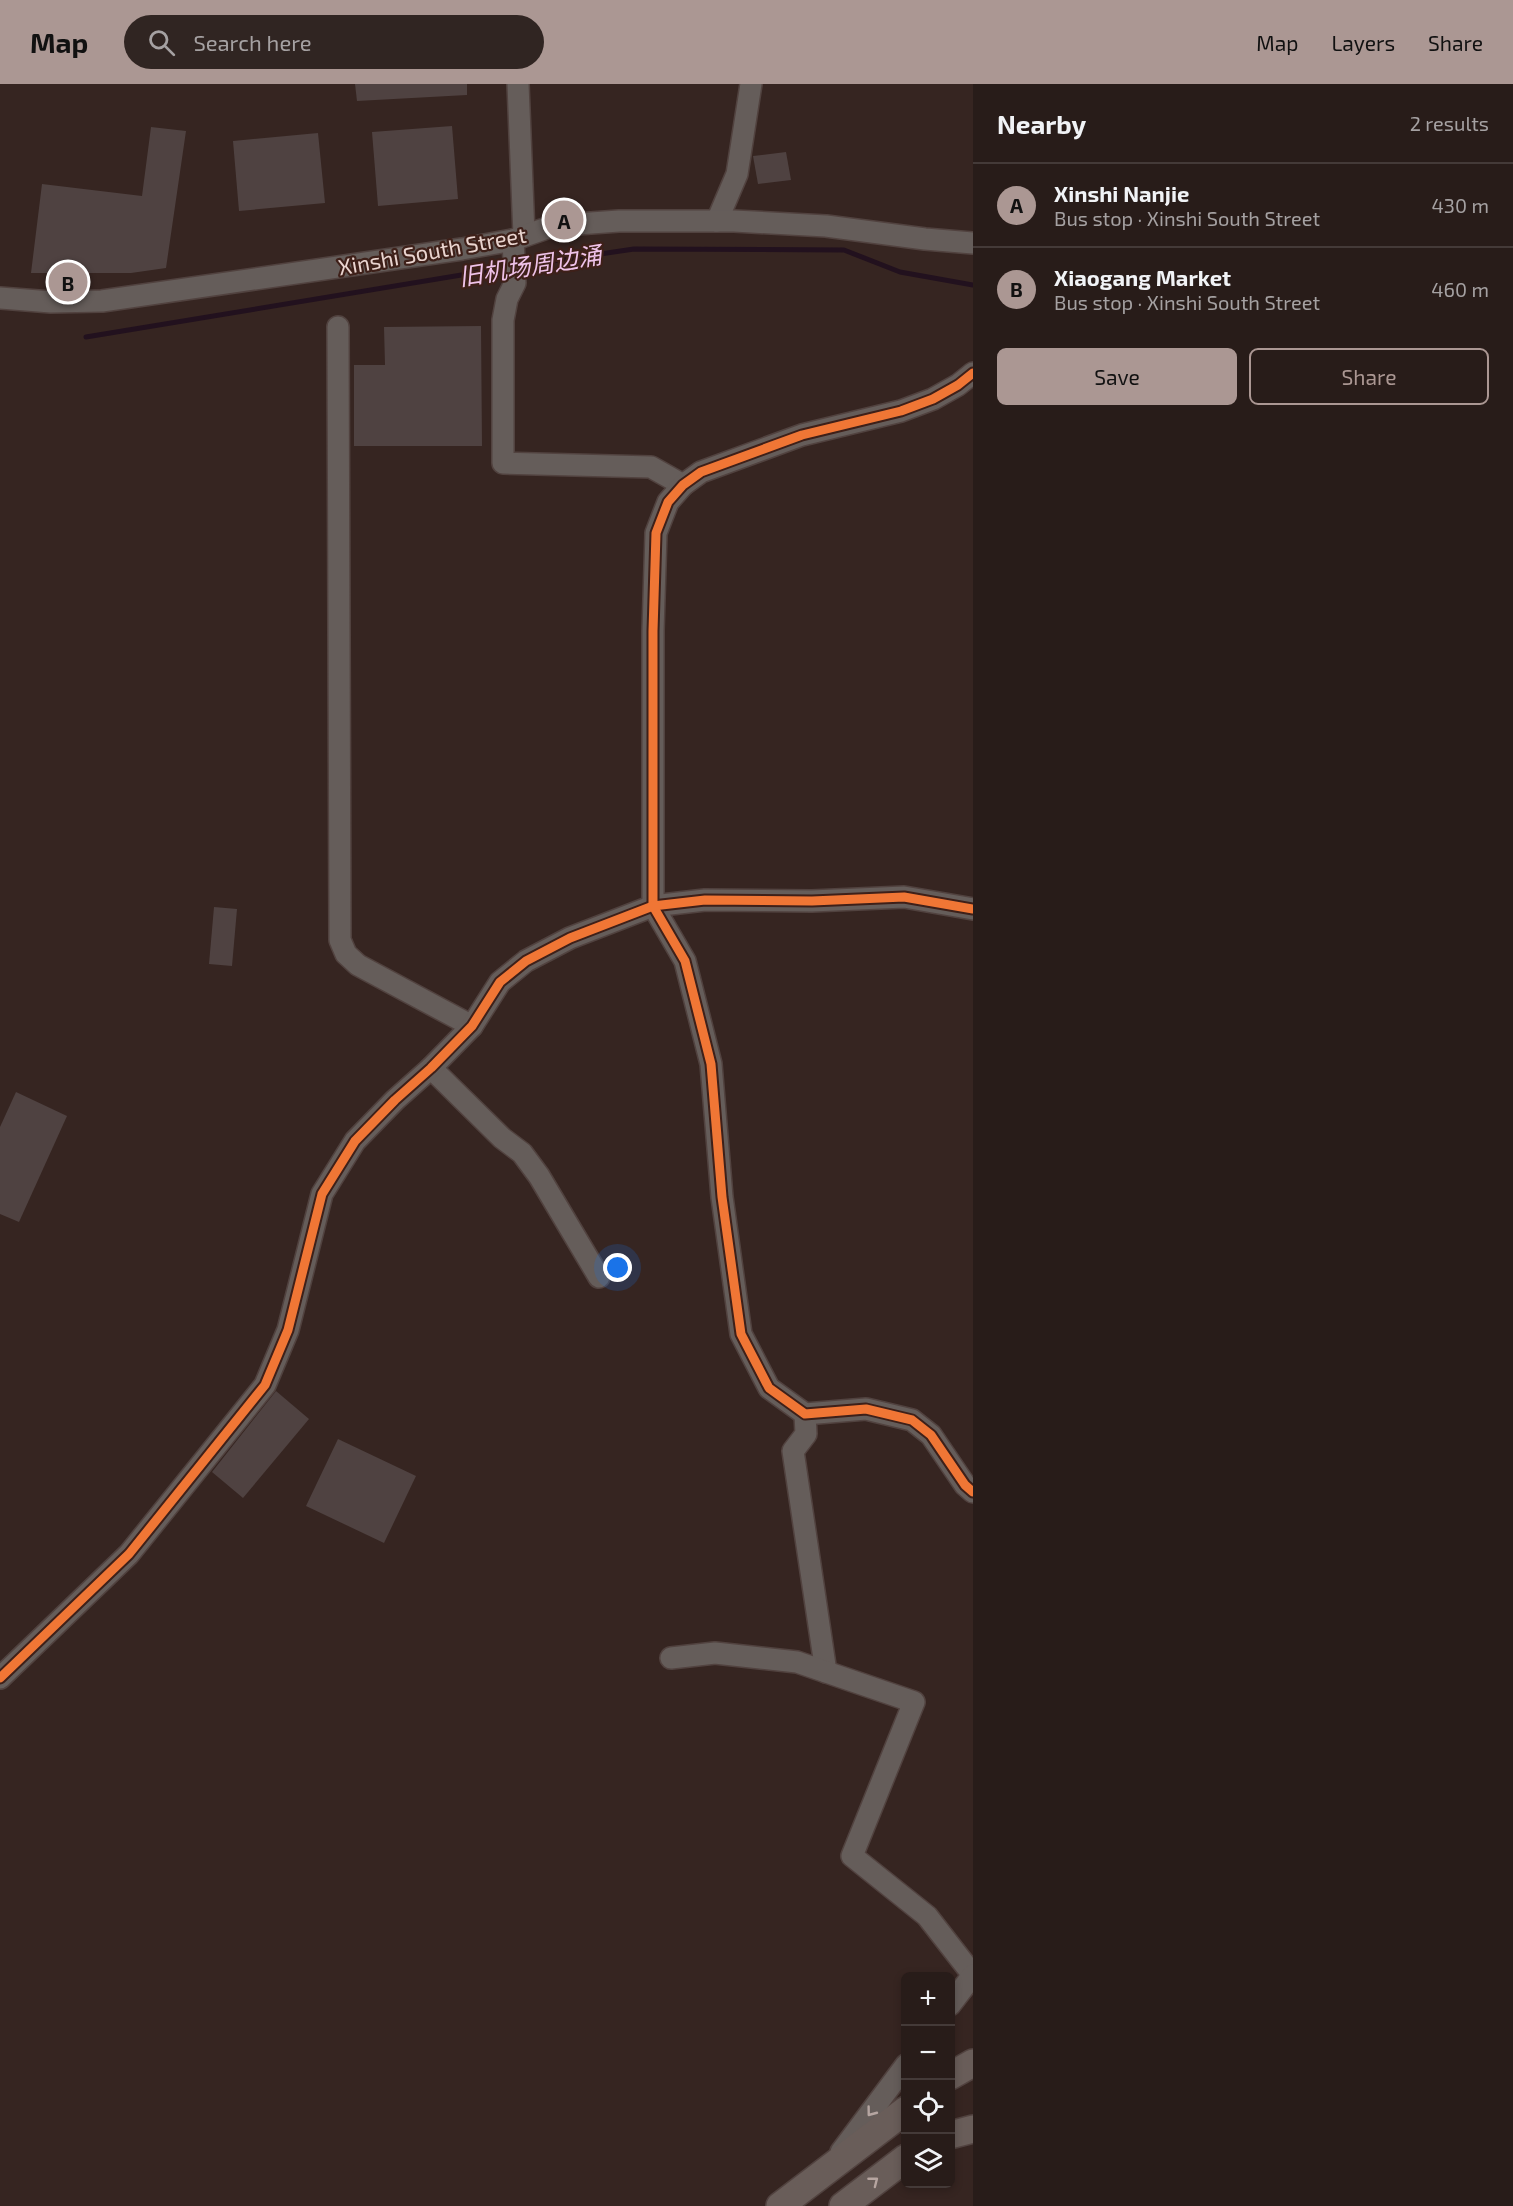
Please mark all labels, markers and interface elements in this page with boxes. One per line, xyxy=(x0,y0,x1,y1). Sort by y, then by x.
search box xyxy=(124,15,544,69)
text: Map xyxy=(30,25,88,59)
icon: search xyxy=(145,26,178,59)
text: Search here xyxy=(193,29,312,55)
text: Map xyxy=(1256,30,1298,55)
text: Layers xyxy=(1331,30,1395,55)
text: Share xyxy=(1428,30,1483,55)
text: Nearby xyxy=(997,108,1086,139)
text: 2 results xyxy=(1410,111,1489,135)
text: Xinshi Nanjie xyxy=(1054,180,1189,206)
text: A xyxy=(1010,193,1023,217)
text: 430 m xyxy=(1432,193,1489,217)
pin: A xyxy=(544,198,584,242)
text: Bus stop · Xinshi South Street xyxy=(1054,206,1320,230)
street label: Xinshi South Street xyxy=(336,221,528,279)
water label: 旧机场周边涌 xyxy=(457,239,606,291)
pin: B xyxy=(48,260,88,304)
text: Xiaogang Market xyxy=(1054,264,1231,290)
text: B xyxy=(1010,277,1023,301)
text: 460 m xyxy=(1431,277,1489,301)
text: Bus stop · Xinshi South Street xyxy=(1054,290,1320,314)
button: Save xyxy=(997,348,1237,405)
button: Share xyxy=(1249,348,1489,405)
your location xyxy=(603,1253,632,1282)
map controls xyxy=(901,1972,955,2188)
button: + xyxy=(901,1972,955,2026)
button: − xyxy=(901,2026,955,2080)
button: locate xyxy=(901,2080,955,2134)
one-way arrow xyxy=(867,2106,878,2117)
button: layers xyxy=(901,2134,955,2188)
one-way arrow xyxy=(867,2178,878,2189)

